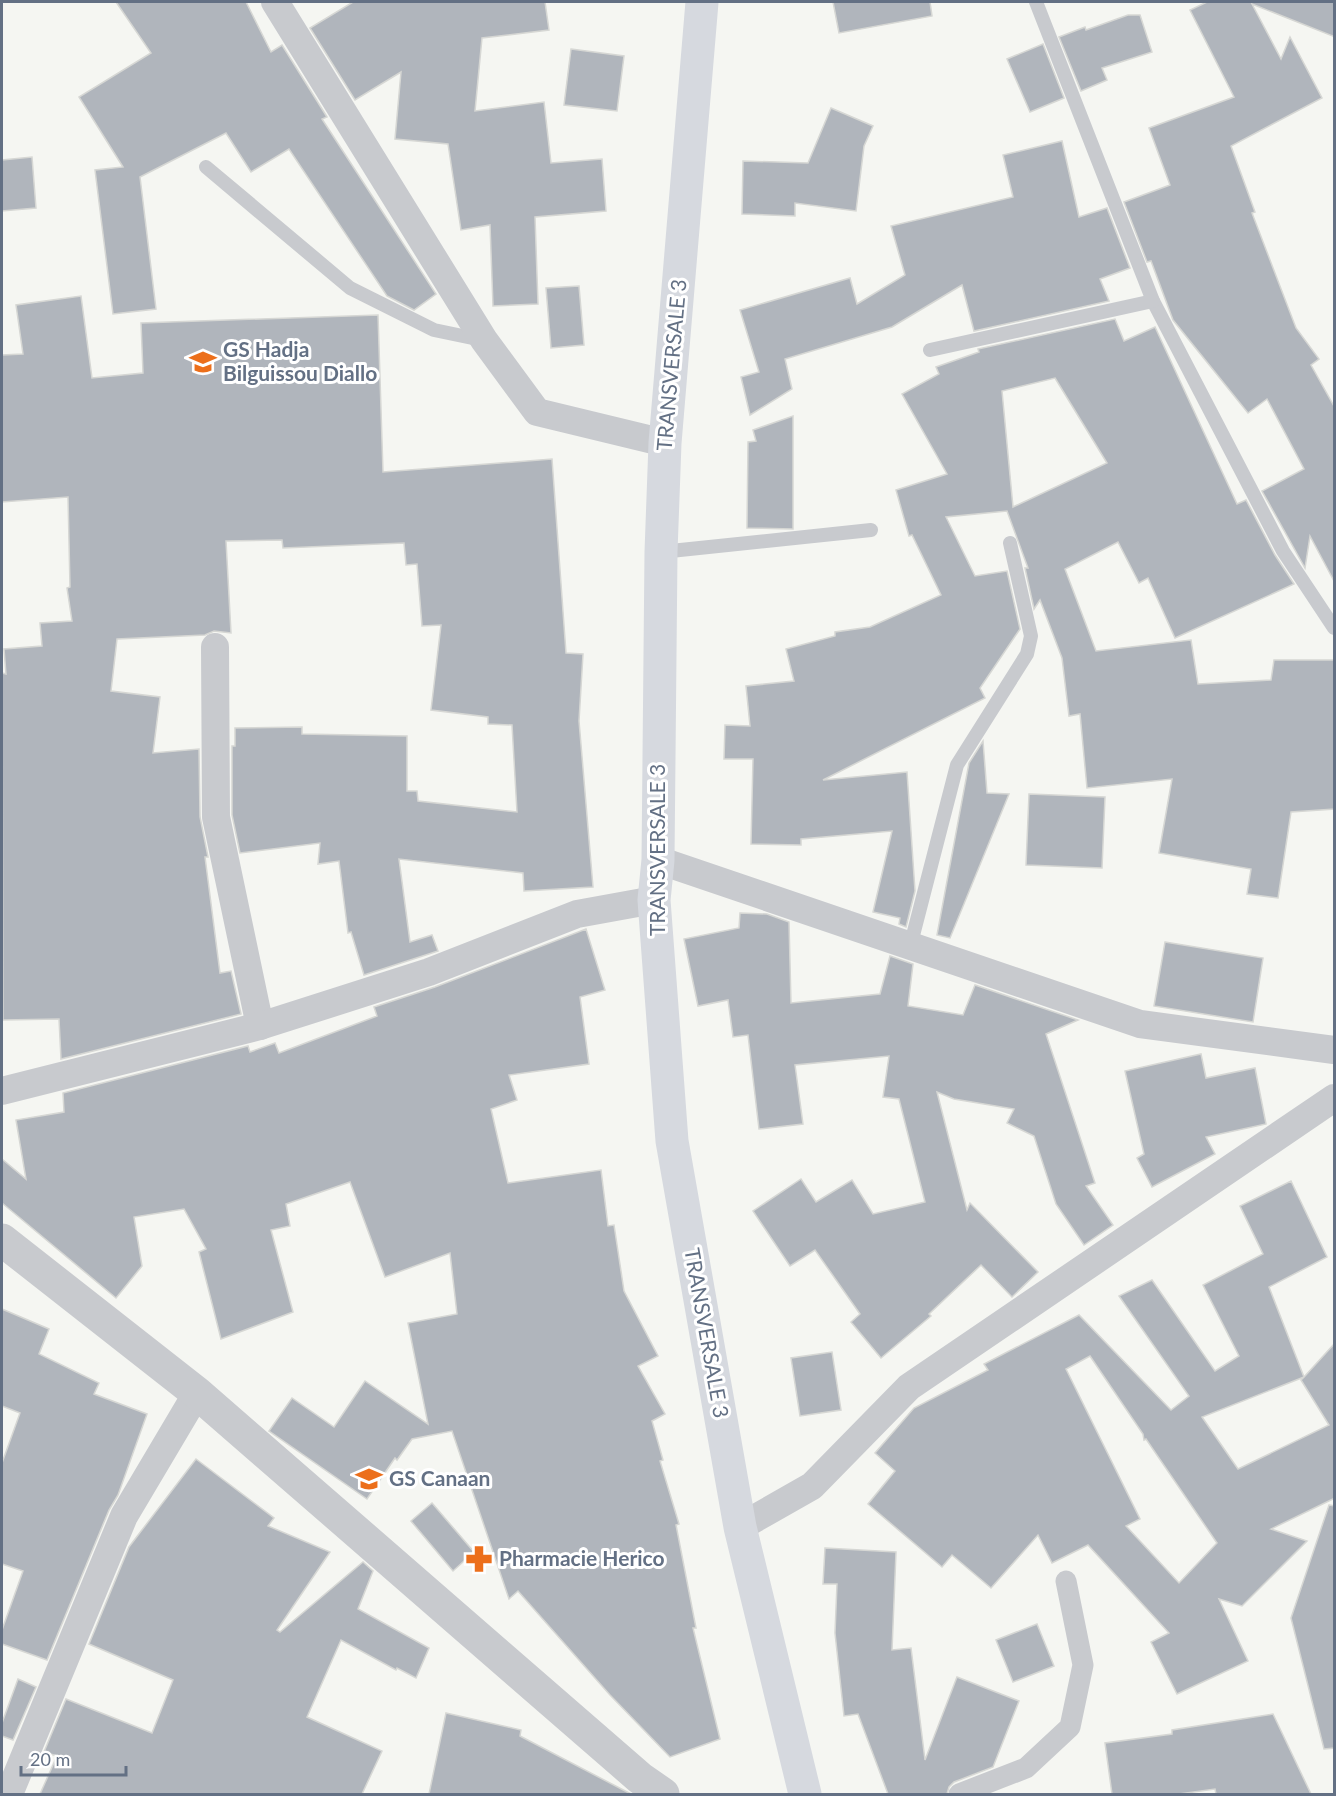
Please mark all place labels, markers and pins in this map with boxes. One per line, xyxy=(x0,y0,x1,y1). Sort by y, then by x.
place label: GS Hadja Bilguissou Diallo xyxy=(223,336,377,385)
school or university icon: GS Hadja Bilguissou Diallo xyxy=(188,347,218,377)
school or university icon: GS Canaan xyxy=(354,1464,384,1494)
place label: GS Canaan xyxy=(389,1465,490,1490)
pharmacy icon: Pharmacie Herico xyxy=(464,1544,494,1574)
place label: Pharmacie Herico xyxy=(499,1545,665,1570)

